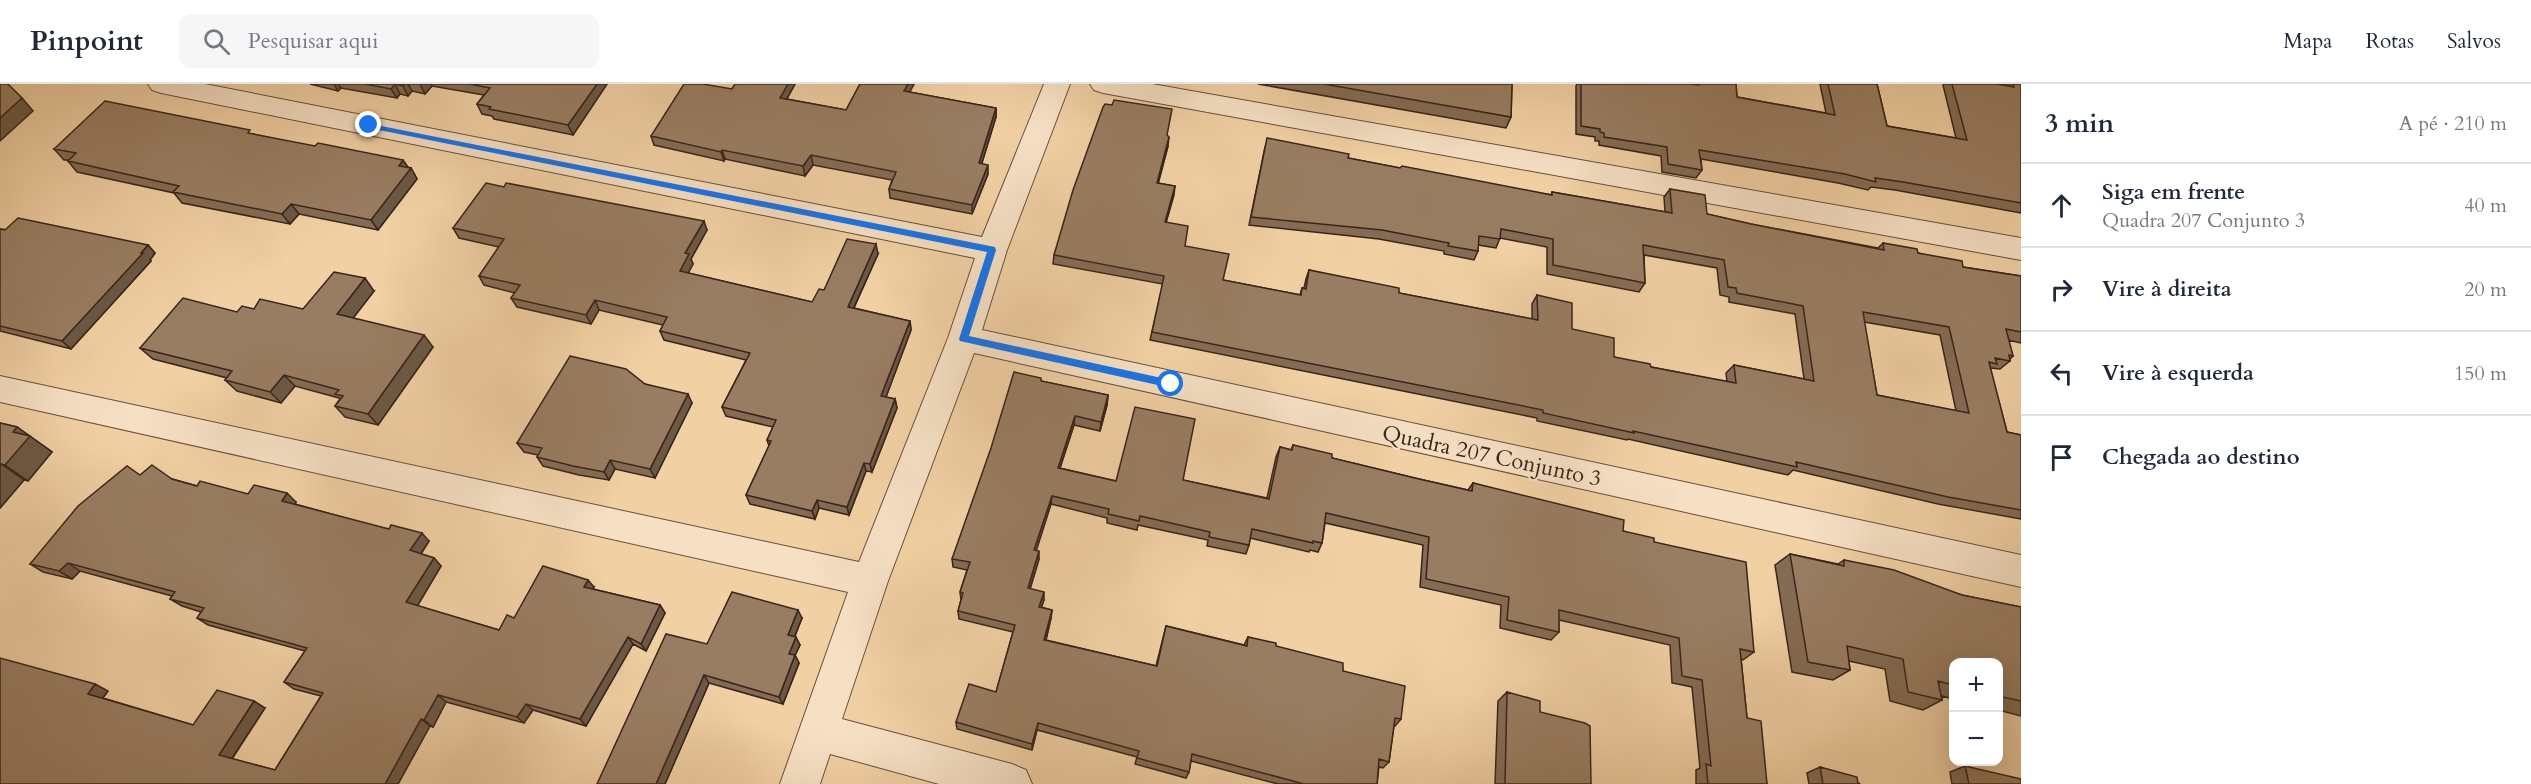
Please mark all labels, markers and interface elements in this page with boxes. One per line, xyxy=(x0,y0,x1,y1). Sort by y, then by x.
search box xyxy=(179,14,599,68)
text: Pinpoint xyxy=(30,22,143,60)
icon: search xyxy=(200,25,233,58)
text: Pesquisar aqui xyxy=(248,26,379,56)
text: Mapa xyxy=(2283,27,2332,56)
text: Rotas xyxy=(2365,27,2414,56)
text: Salvos xyxy=(2447,27,2501,56)
text: 3 min xyxy=(2045,106,2114,141)
text: A pé · 210 m xyxy=(2399,110,2507,137)
route end xyxy=(355,111,381,137)
text: Siga em frente xyxy=(2102,177,2245,207)
icon: ahead xyxy=(2045,189,2078,222)
text: 40 m xyxy=(2464,192,2507,219)
text: Quadra 207 Conjunto 3 xyxy=(2102,207,2305,234)
icon: right xyxy=(2045,273,2078,306)
text: Vire à direita xyxy=(2102,274,2232,304)
text: 20 m xyxy=(2464,276,2507,303)
icon: left xyxy=(2045,357,2078,390)
text: Vire à esquerda xyxy=(2102,358,2254,388)
text: 150 m xyxy=(2454,360,2507,387)
route start xyxy=(1157,370,1183,396)
street label: Quadra 207 Conjunto 3 xyxy=(1379,418,1604,494)
icon: arrive xyxy=(2045,441,2078,474)
text: Chegada ao destino xyxy=(2102,442,2300,472)
map controls xyxy=(1949,658,2003,766)
button: + xyxy=(1949,658,2003,712)
button: − xyxy=(1949,712,2003,766)

